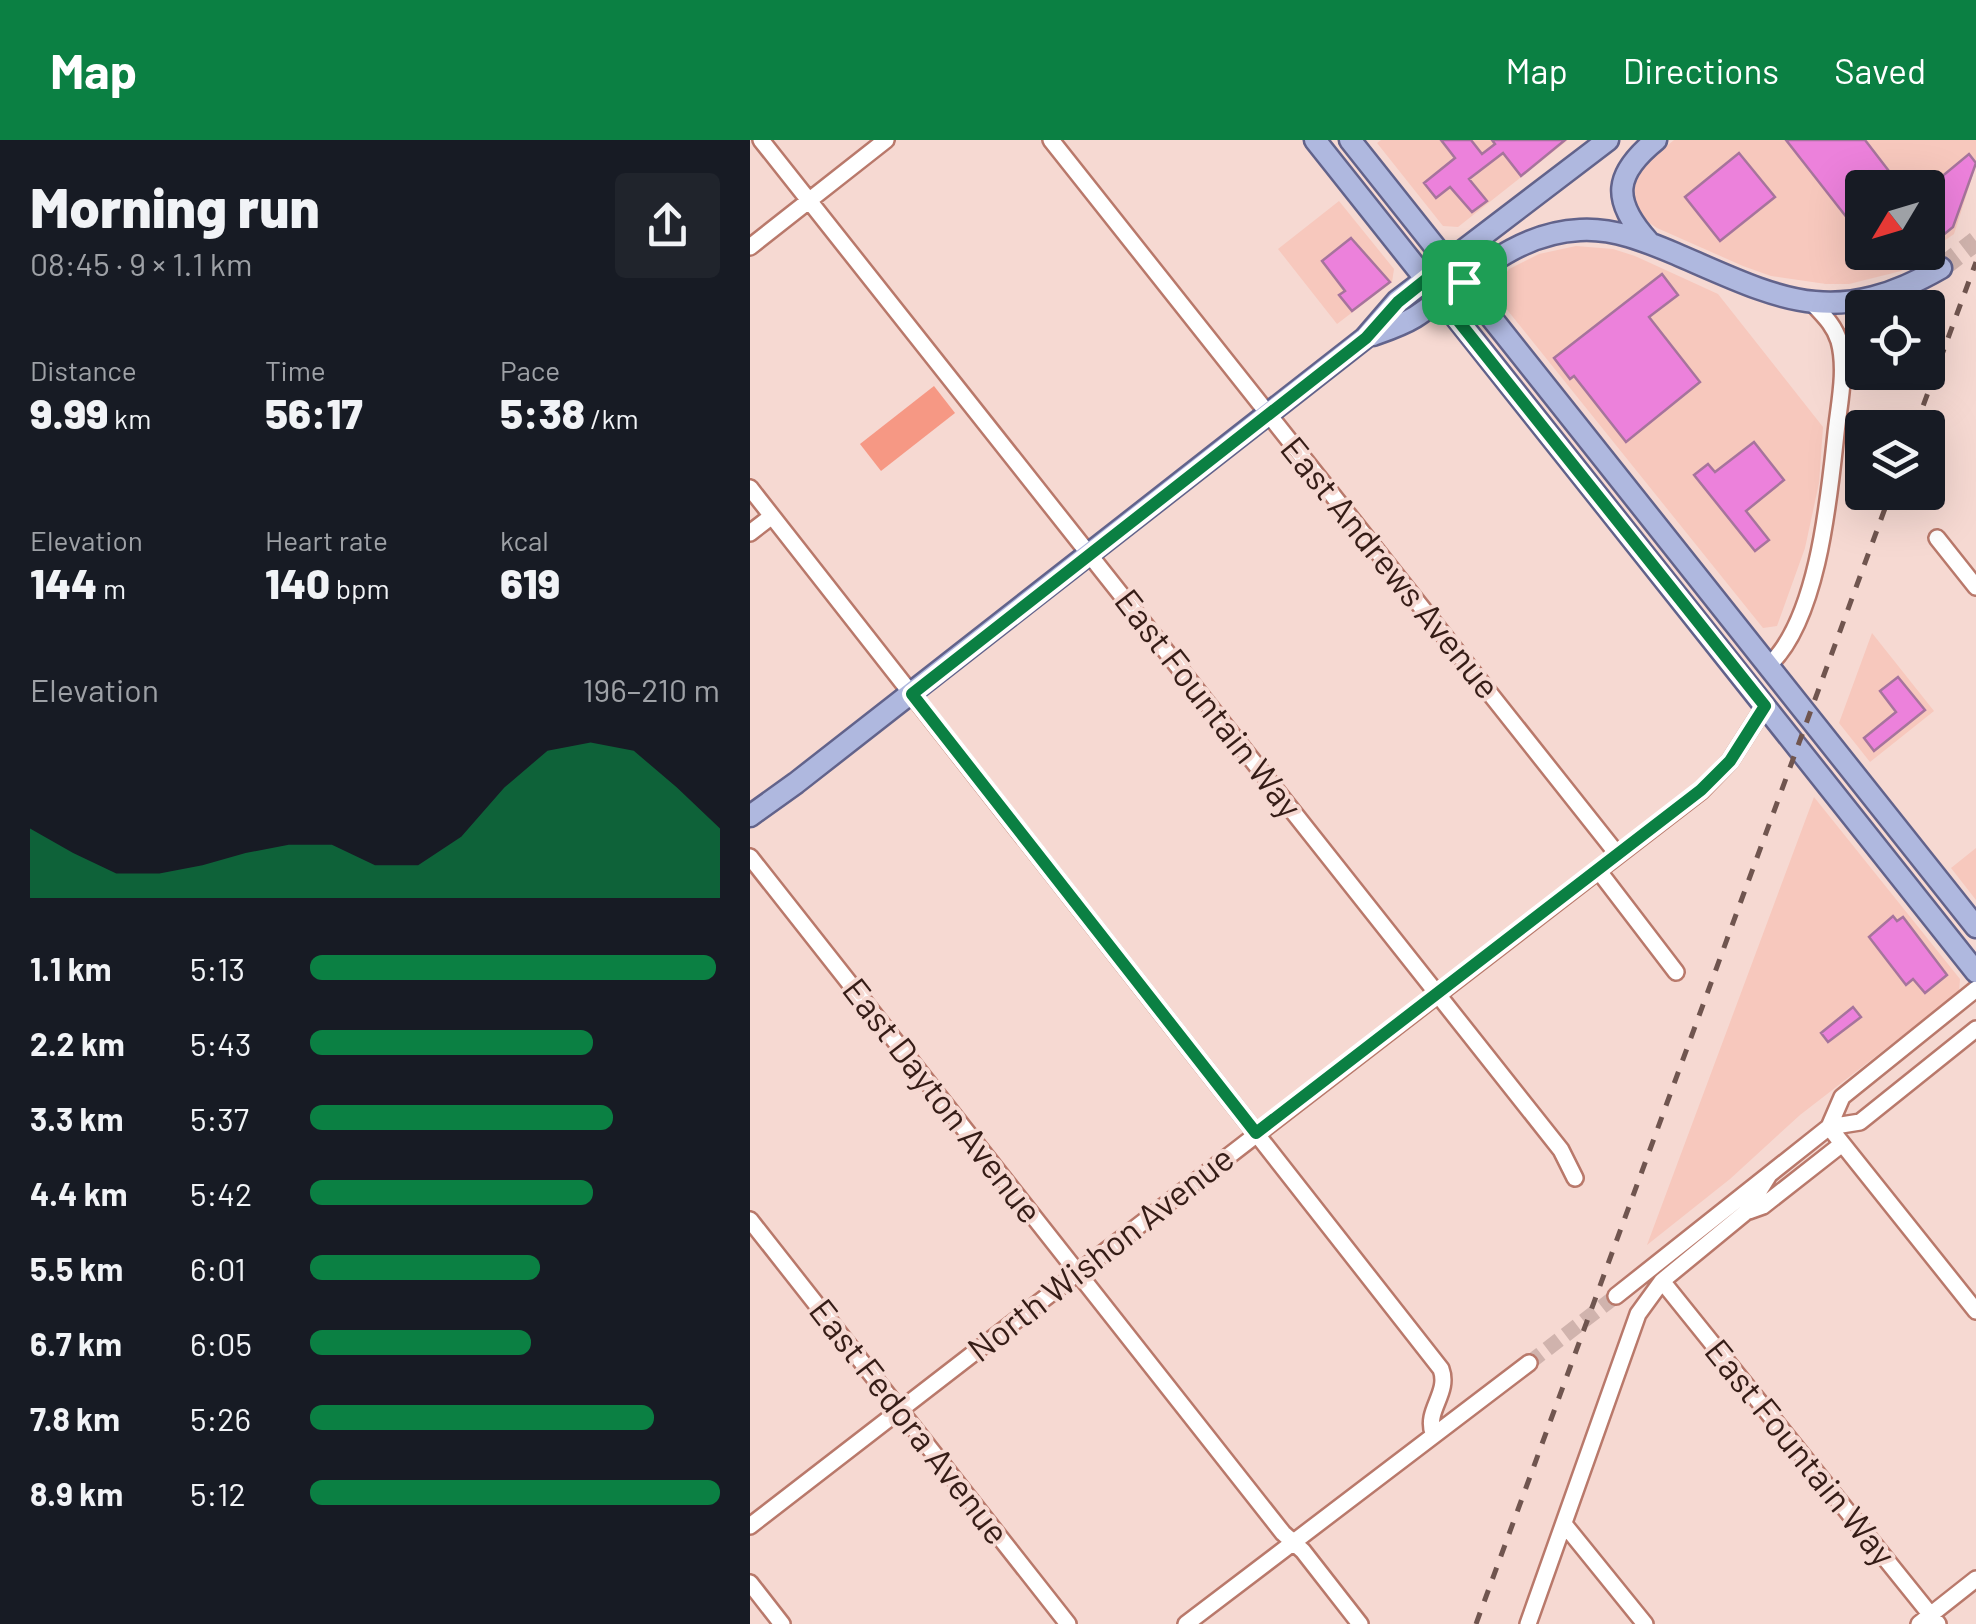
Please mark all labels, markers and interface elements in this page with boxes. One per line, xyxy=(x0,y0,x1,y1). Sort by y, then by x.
text: Map xyxy=(50,41,137,99)
text: Map xyxy=(1506,49,1568,91)
text: Directions xyxy=(1623,49,1779,91)
text: Saved xyxy=(1834,49,1926,91)
north arrow xyxy=(1845,170,1945,270)
map controls xyxy=(1845,170,1945,510)
text: Morning run xyxy=(30,173,320,239)
button: share xyxy=(615,173,720,278)
pin xyxy=(1422,240,1507,325)
text: 08:45 · 9 × 1.1 km xyxy=(30,244,252,282)
icon: arrive xyxy=(1437,255,1492,310)
button: locate xyxy=(1845,290,1945,390)
text: Distance xyxy=(30,353,137,387)
text: Time xyxy=(265,353,326,387)
text: Pace xyxy=(500,353,560,387)
text: 9.99 xyxy=(30,387,109,437)
text: 56:17 xyxy=(265,387,363,437)
text: 5:38 xyxy=(500,387,585,437)
text: km xyxy=(109,401,151,435)
text: /km xyxy=(585,401,639,435)
button: layers xyxy=(1845,410,1945,510)
street label: East Andrews Avenue xyxy=(1273,427,1510,706)
text: Elevation xyxy=(30,523,143,557)
text: Heart rate xyxy=(265,523,388,557)
text: kcal xyxy=(500,523,549,557)
text: 144 xyxy=(30,557,97,607)
text: 140 xyxy=(265,557,330,607)
text: 619 xyxy=(500,557,560,607)
text: m xyxy=(97,571,126,605)
text: bpm xyxy=(330,571,390,605)
street label: East Fountain Way xyxy=(1107,580,1312,826)
text: Elevation xyxy=(30,670,159,708)
text: 196–210 m xyxy=(582,670,720,708)
text: 1.1 km xyxy=(30,949,111,987)
text: 5:13 xyxy=(190,949,245,987)
street label: East Dayton Avenue xyxy=(835,969,1052,1231)
text: 2.2 km xyxy=(30,1024,125,1062)
text: 5:43 xyxy=(190,1024,251,1062)
text: 3.3 km xyxy=(30,1099,123,1137)
text: 5:37 xyxy=(190,1099,249,1137)
street label: North Wishon Avenue xyxy=(958,1136,1241,1369)
text: 4.4 km xyxy=(30,1174,128,1212)
text: 5:42 xyxy=(190,1174,252,1212)
text: 5.5 km xyxy=(30,1249,123,1287)
text: 6:01 xyxy=(190,1249,246,1287)
street label: East Fedora Avenue xyxy=(802,1290,1019,1552)
text: 6.7 km xyxy=(30,1324,122,1362)
text: 6:05 xyxy=(190,1324,252,1362)
street label: East Fountain Way xyxy=(1697,1330,1906,1573)
text: 7.8 km xyxy=(30,1399,120,1437)
text: 5:26 xyxy=(190,1399,251,1437)
text: 8.9 km xyxy=(30,1474,123,1512)
text: 5:12 xyxy=(190,1474,246,1512)

